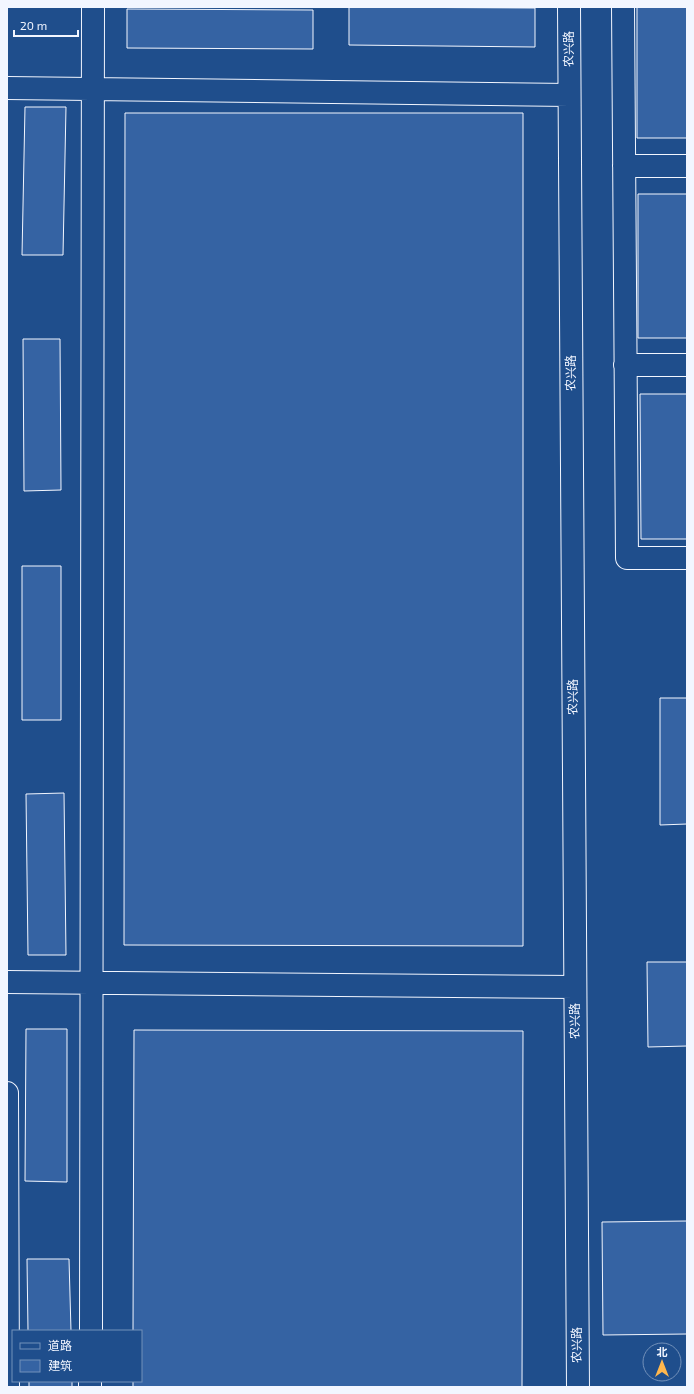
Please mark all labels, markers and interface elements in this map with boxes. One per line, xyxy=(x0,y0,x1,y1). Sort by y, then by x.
scale bar xyxy=(14,12,78,38)
text: 20 m xyxy=(20,18,47,32)
street label: 农兴路 xyxy=(561,31,575,67)
street label: 农兴路 xyxy=(563,355,577,391)
street label: 农兴路 xyxy=(565,679,579,715)
street label: 农兴路 xyxy=(567,1003,581,1039)
street label: 农兴路 xyxy=(569,1327,583,1363)
legend xyxy=(12,1330,142,1382)
text: 道路 xyxy=(48,1338,72,1352)
north arrow xyxy=(642,1342,682,1382)
text: 北 xyxy=(657,1345,668,1358)
text: 建筑 xyxy=(48,1358,72,1372)

